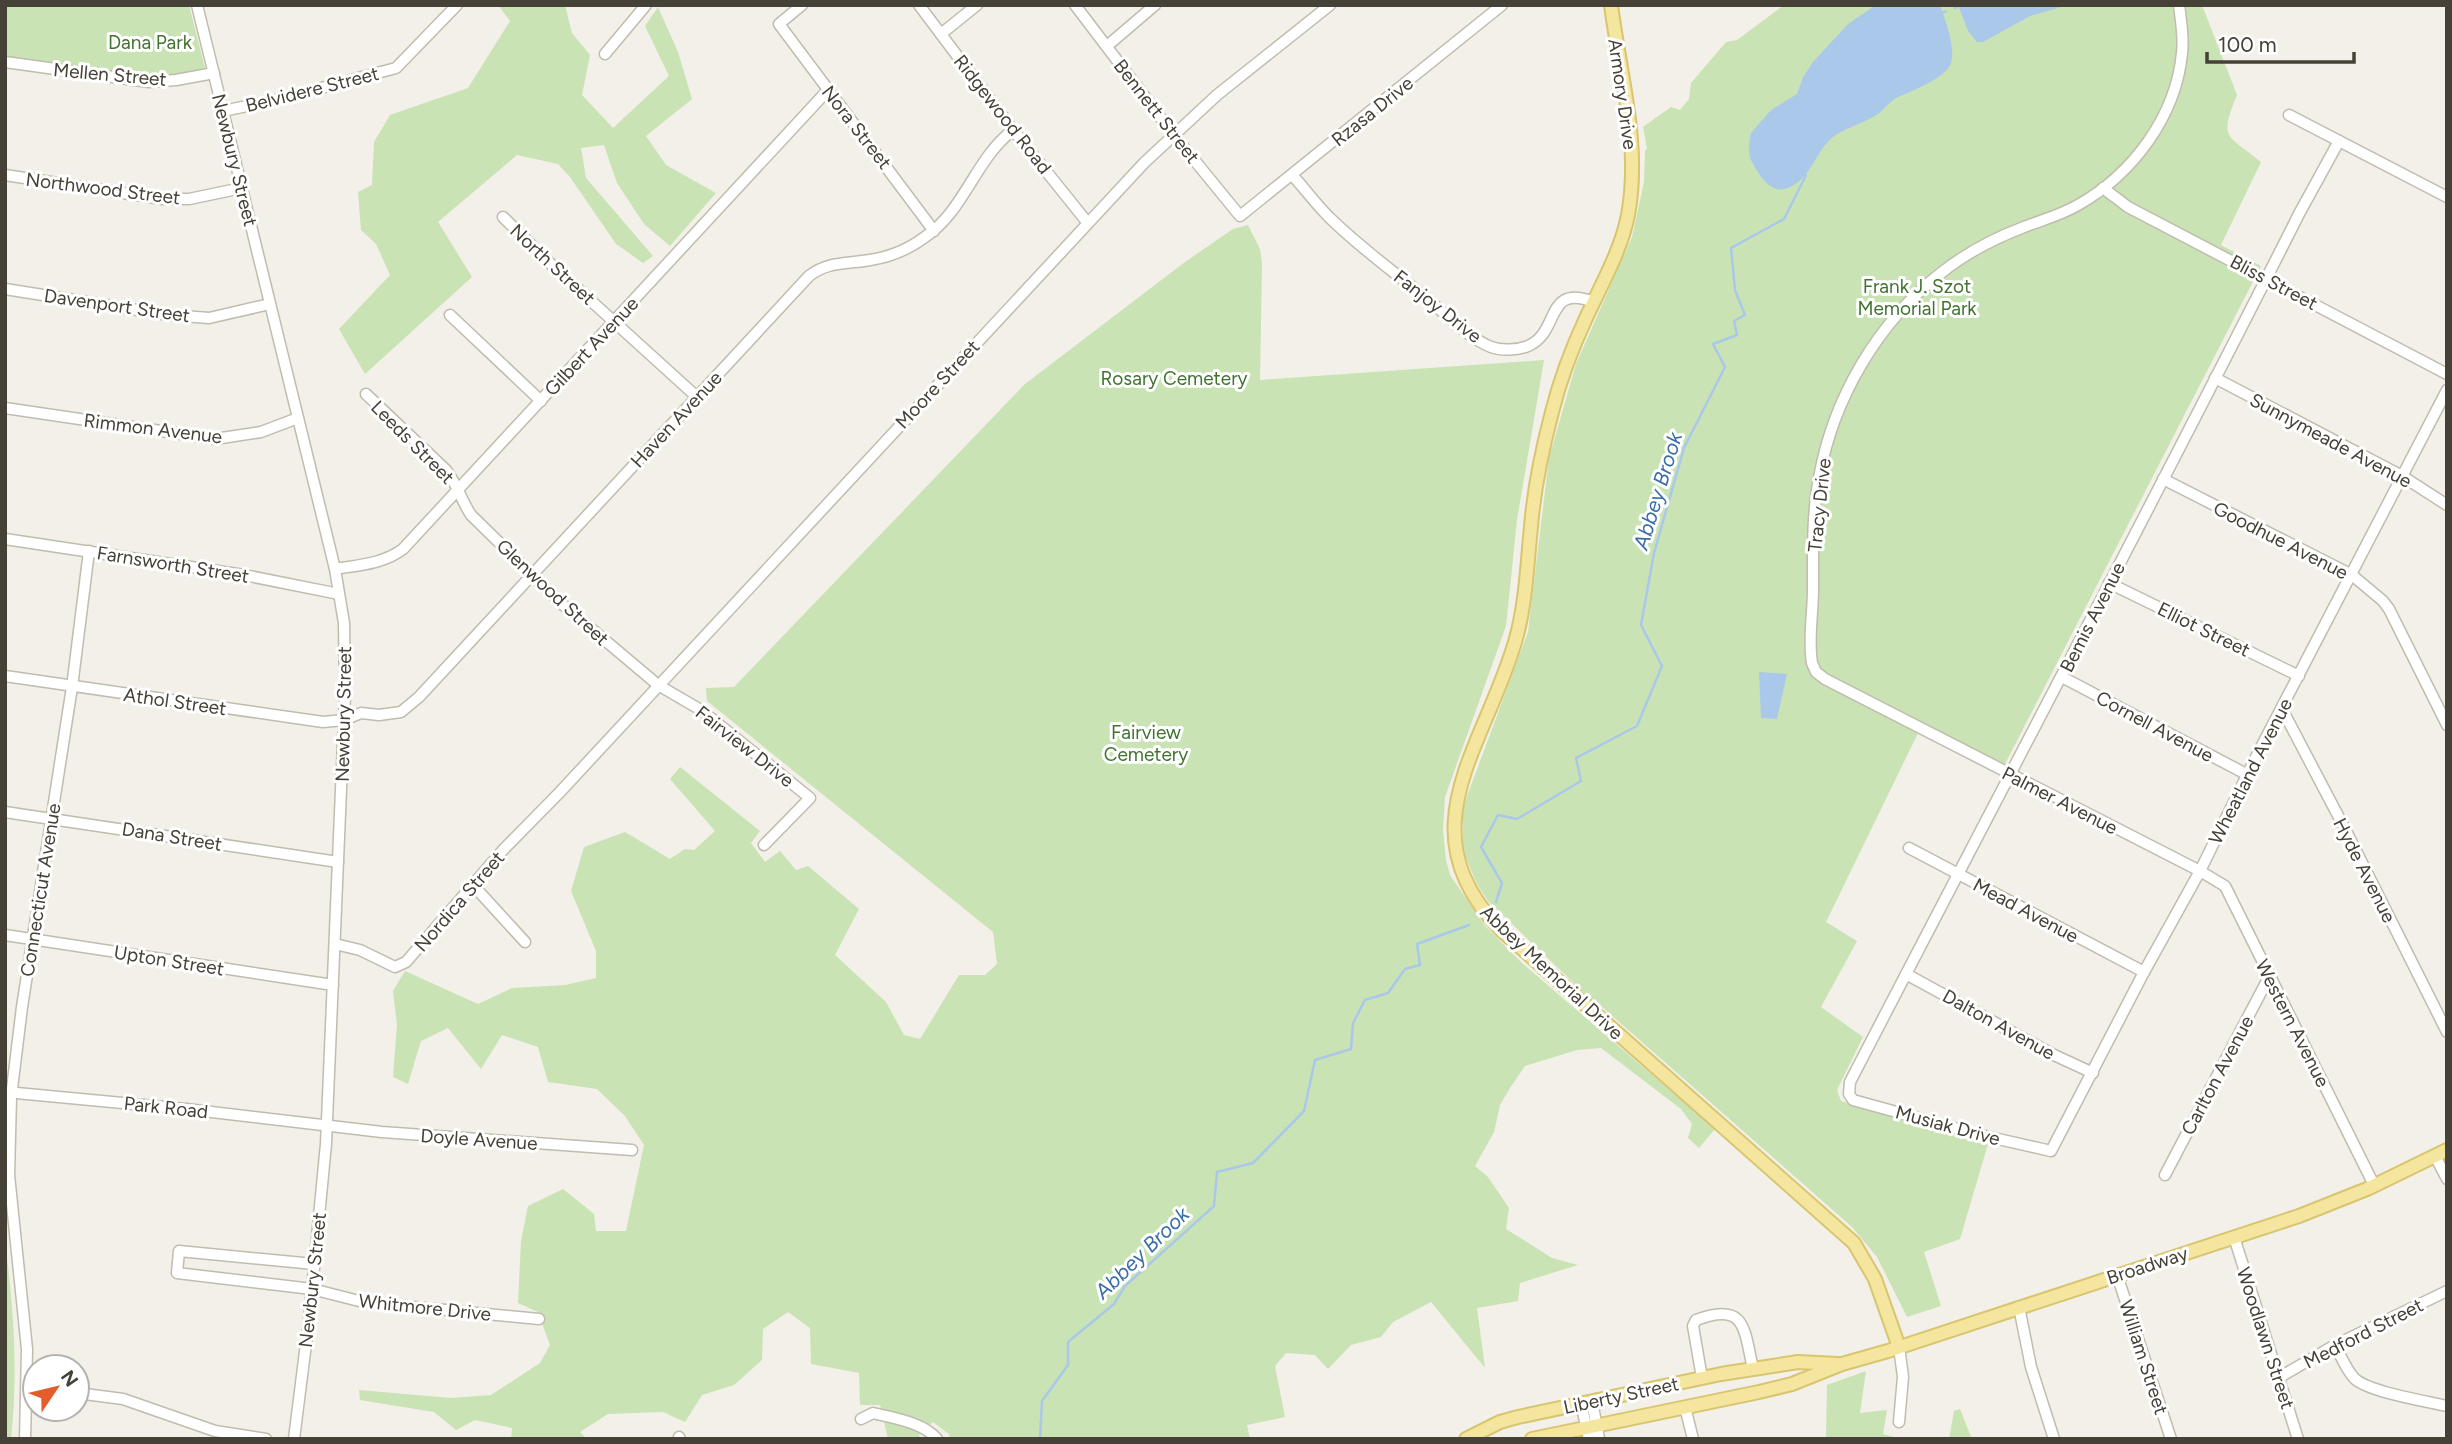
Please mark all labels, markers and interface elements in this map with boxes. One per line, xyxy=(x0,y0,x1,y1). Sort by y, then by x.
scale bar xyxy=(2207,21,2354,65)
park label: Dana Park xyxy=(108,31,193,54)
text: 100 m xyxy=(2218,32,2277,57)
street label: Armory Drive xyxy=(1603,37,1642,151)
street label: Ridgewood Road xyxy=(949,50,1056,179)
street label: Bennett Street xyxy=(1109,55,1204,168)
street label: Mellen Street xyxy=(52,58,168,91)
street label: Belvidere Street xyxy=(243,62,381,117)
street label: Rzasa Drive xyxy=(1327,72,1418,151)
street label: Nora Street xyxy=(817,81,896,174)
street label: Newbury Street xyxy=(207,91,262,229)
street label: Northwood Street xyxy=(24,168,182,209)
street label: North Street xyxy=(505,219,600,310)
street label: Bliss Street xyxy=(2226,250,2321,315)
street label: Fanjoy Drive xyxy=(1389,265,1486,348)
park label: Frank J. Szot Memorial Park xyxy=(1857,275,1977,320)
street label: Davenport Street xyxy=(43,284,191,327)
street label: Gilbert Avenue xyxy=(540,292,643,401)
street label: Moore Street xyxy=(890,335,984,433)
street label: Haven Avenue xyxy=(626,366,727,472)
park label: Rosary Cemetery xyxy=(1100,367,1248,390)
street label: Sunnymeade Avenue xyxy=(2246,388,2416,493)
street label: Leeds Street xyxy=(366,396,459,489)
street label: Rimmon Avenue xyxy=(82,409,223,448)
water label: Abbey Brook xyxy=(1628,428,1687,553)
street label: Tracy Drive xyxy=(1803,457,1836,553)
street label: Goodhue Avenue xyxy=(2210,497,2352,584)
street label: Glenwood Street xyxy=(492,534,614,650)
street label: Farnsworth Street xyxy=(95,541,251,588)
street label: Bemis Avenue xyxy=(2055,558,2130,676)
street label: Elliot Street xyxy=(2154,597,2254,662)
street label: Newbury Street xyxy=(331,646,356,782)
street label: Athol Street xyxy=(122,683,228,720)
street label: Cornell Avenue xyxy=(2092,686,2217,767)
street label: Wheatland Avenue xyxy=(2204,694,2297,848)
street label: Fairview Drive xyxy=(691,701,799,792)
park label: Fairview Cemetery xyxy=(1104,721,1188,766)
street label: Palmer Avenue xyxy=(1998,761,2121,839)
street label: Connecticut Avenue xyxy=(15,802,66,978)
street label: Hyde Avenue xyxy=(2328,814,2401,926)
street label: Dana Street xyxy=(120,817,224,856)
street label: Nordica Street xyxy=(410,846,509,956)
street label: Mead Avenue xyxy=(1969,873,2082,948)
street label: Abbey Memorial Drive xyxy=(1475,900,1628,1045)
street label: Upton Street xyxy=(112,940,226,981)
street label: Western Avenue xyxy=(2250,956,2335,1091)
street label: Dalton Avenue xyxy=(1939,984,2059,1065)
street label: Carlton Avenue xyxy=(2176,1012,2259,1139)
street label: Park Road xyxy=(123,1092,209,1123)
street label: Musiak Drive xyxy=(1893,1100,2003,1151)
street label: Doyle Avenue xyxy=(420,1124,538,1155)
water label: Abbey Brook xyxy=(1089,1201,1195,1304)
street label: Newbury Street xyxy=(294,1211,331,1349)
street label: Broadway xyxy=(2104,1242,2191,1289)
street label: Woodlawn Street xyxy=(2232,1264,2299,1412)
street label: Whitmore Drive xyxy=(358,1289,492,1326)
street label: Medford Street xyxy=(2300,1293,2427,1373)
street label: William Street xyxy=(2114,1297,2173,1417)
north arrow xyxy=(21,1353,91,1423)
text: N xyxy=(56,1366,83,1391)
street label: Liberty Street xyxy=(1561,1372,1681,1419)

